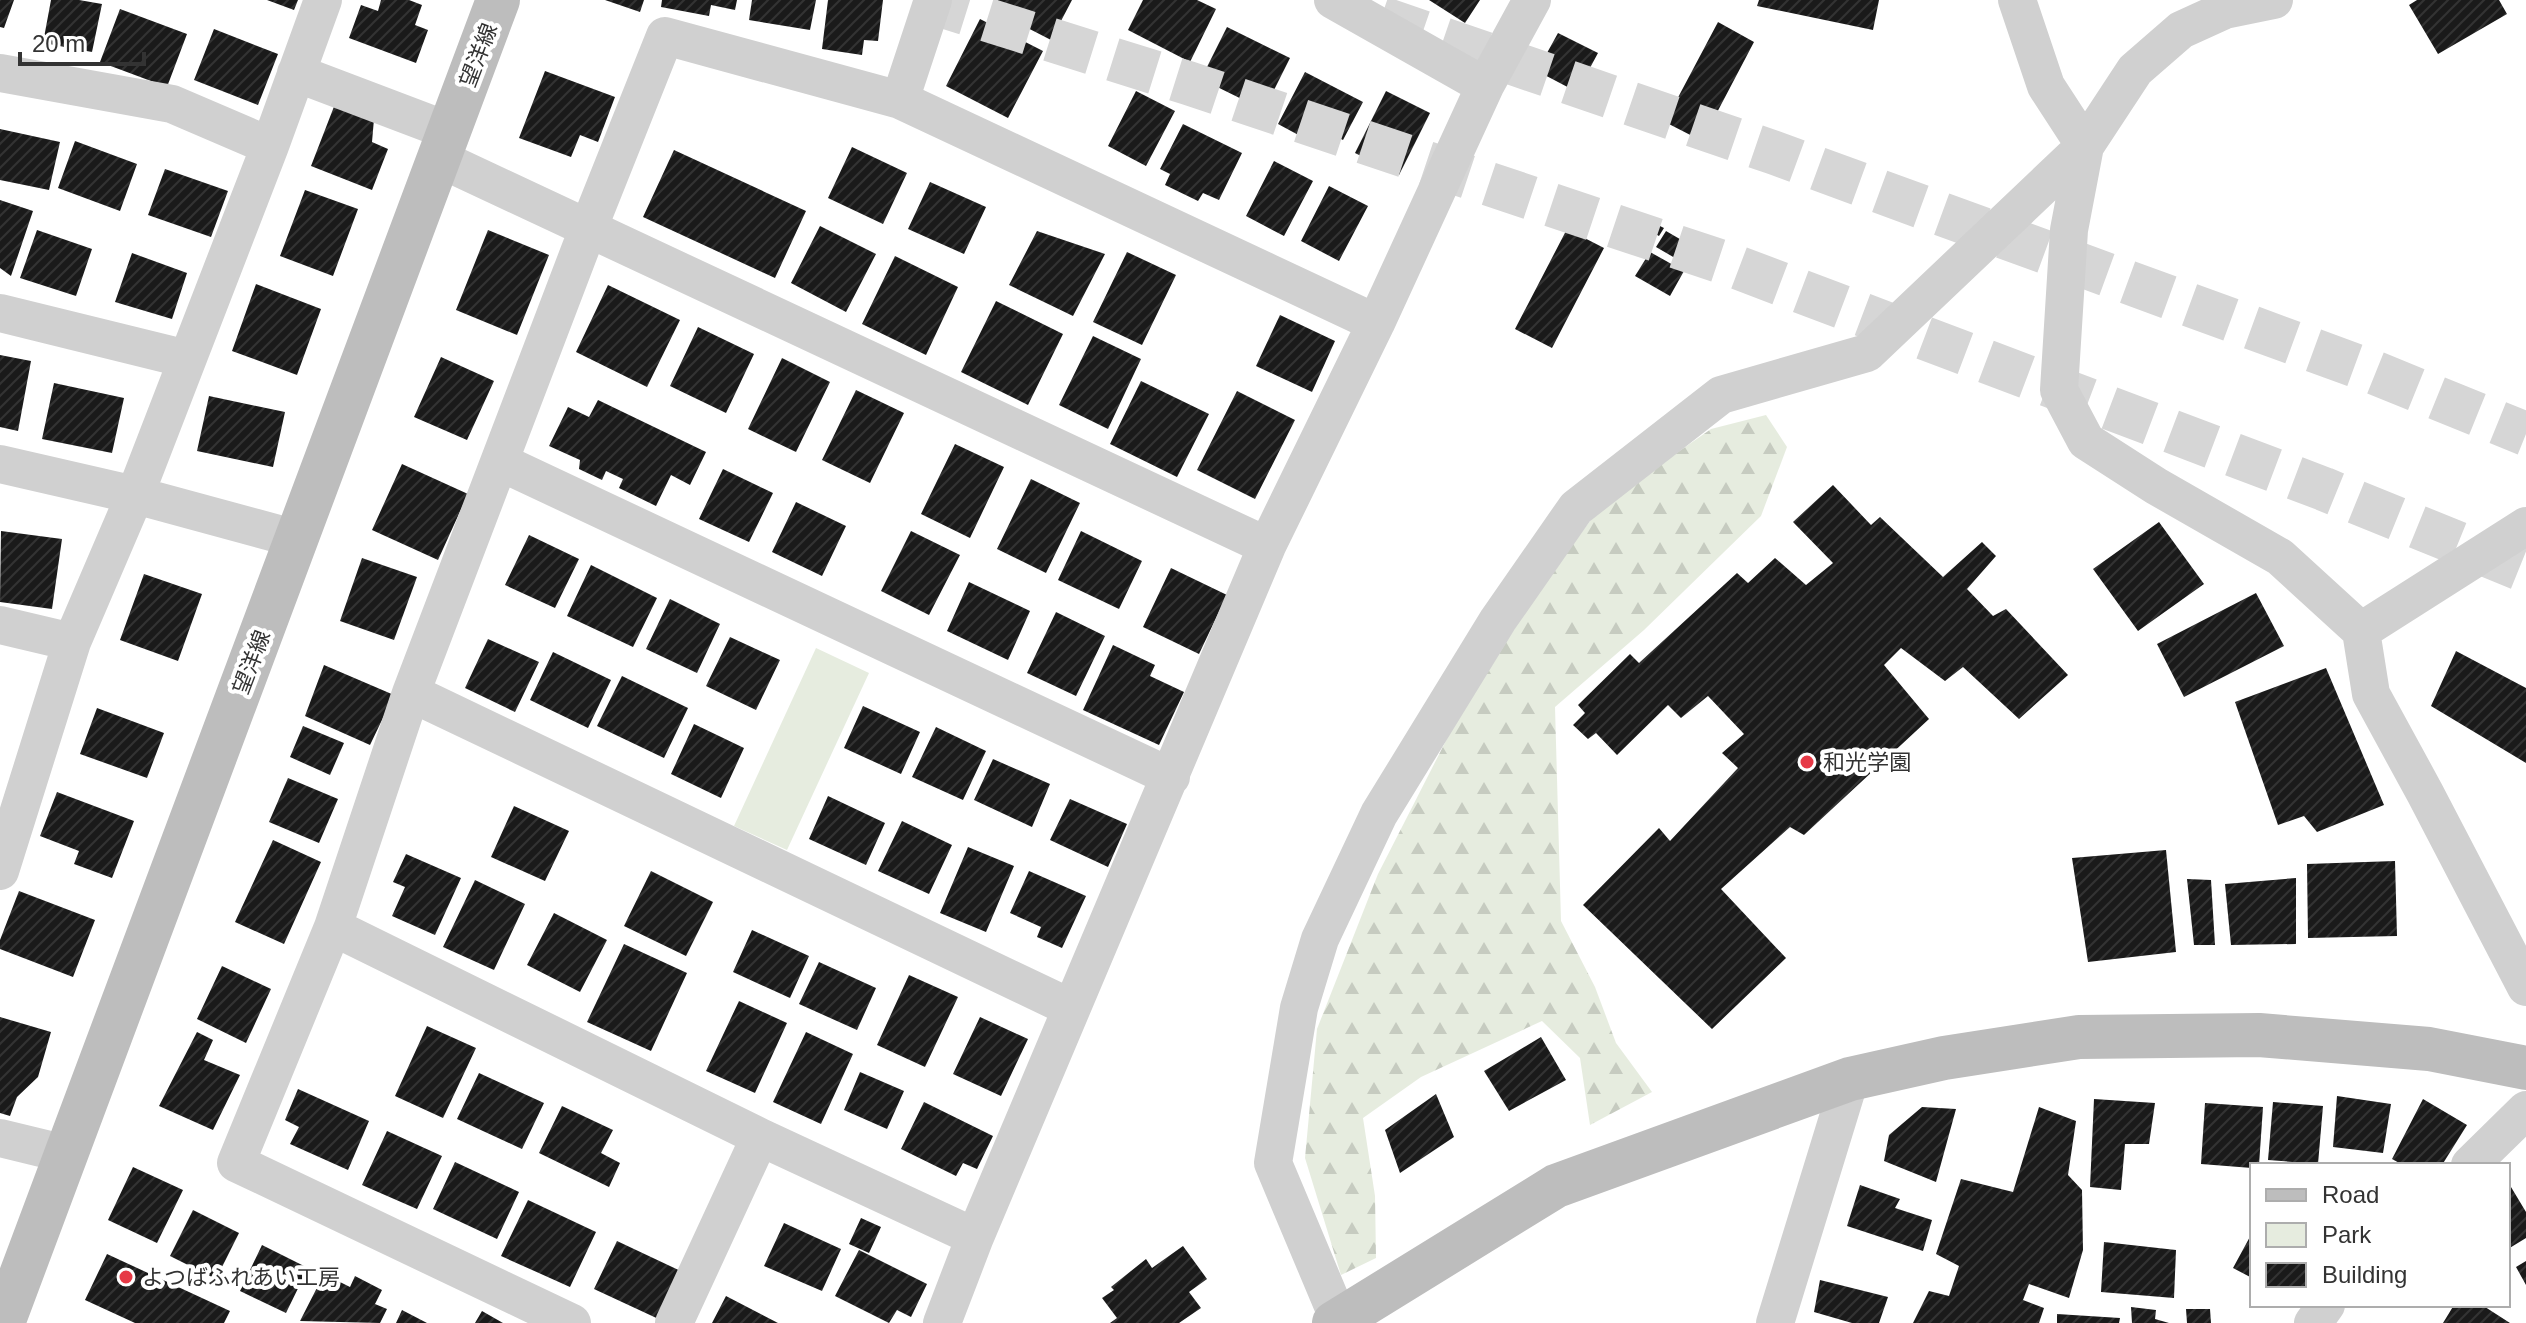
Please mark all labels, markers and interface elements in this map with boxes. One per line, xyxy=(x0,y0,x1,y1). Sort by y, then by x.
scale bar xyxy=(20,16,144,66)
street label: 望洋線 xyxy=(455,20,502,90)
text: 20 m xyxy=(32,30,85,57)
street label: 望洋線 xyxy=(228,627,275,697)
place label: 和光学園 xyxy=(1823,750,1911,775)
marker: 和光学園 xyxy=(1798,753,1816,771)
legend xyxy=(2250,1163,2510,1307)
text: Road xyxy=(2322,1181,2379,1208)
text: Park xyxy=(2322,1221,2372,1248)
text: Building xyxy=(2322,1261,2407,1288)
place label: よつばふれあい工房 xyxy=(142,1265,340,1290)
marker: よつばふれあい工房 xyxy=(117,1268,135,1286)

